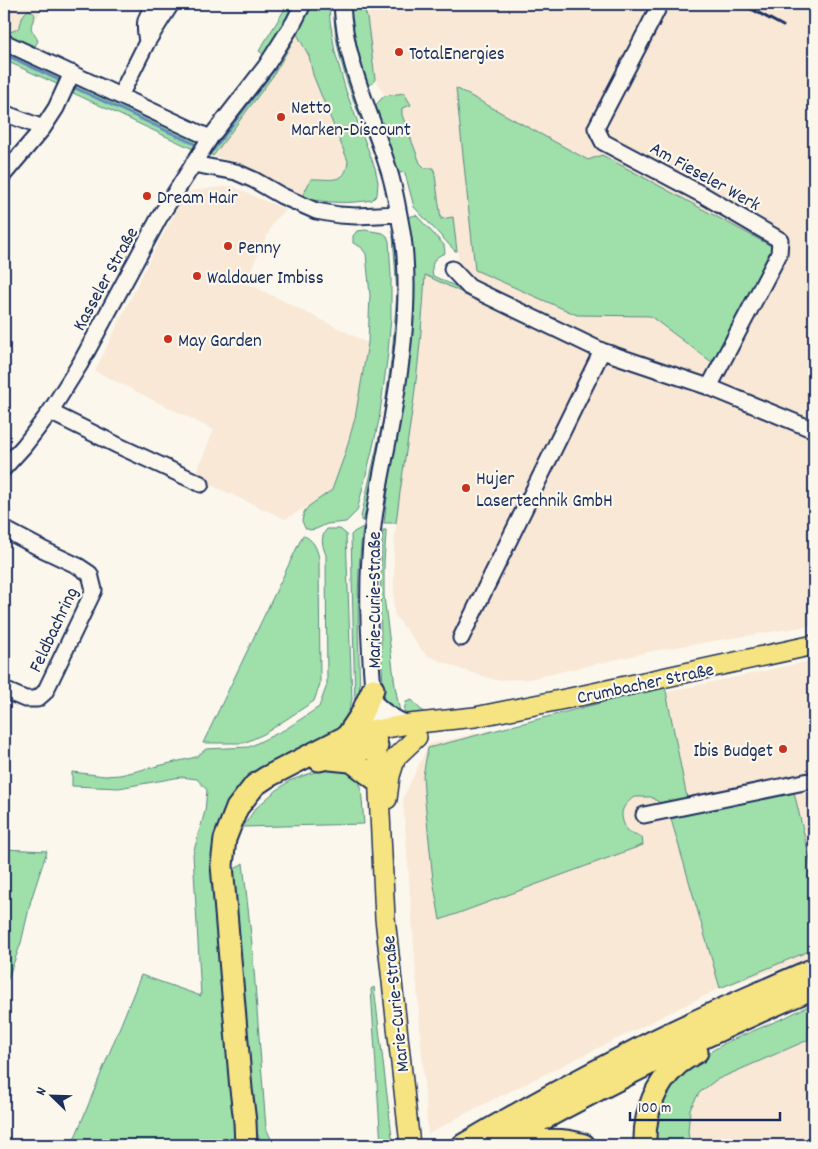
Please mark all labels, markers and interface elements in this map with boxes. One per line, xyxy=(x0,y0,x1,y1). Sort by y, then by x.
place label: TotalEnergies xyxy=(409,42,505,69)
marker: TotalEnergies xyxy=(393,46,405,58)
place label: Netto Marken-Discount xyxy=(291,96,411,145)
marker: Netto Marken-Discount xyxy=(275,111,287,123)
street label: Am Fieseler Werk xyxy=(644,136,765,220)
place label: Dream Hair xyxy=(157,186,238,213)
marker: Dream Hair xyxy=(141,190,153,202)
street label: Kasseler Straße xyxy=(67,223,147,337)
place label: Penny xyxy=(238,236,281,263)
marker: Penny xyxy=(222,240,234,252)
place label: Waldauer Imbiss xyxy=(207,266,324,293)
marker: Waldauer Imbiss xyxy=(191,270,203,282)
place label: May Garden xyxy=(178,329,262,356)
marker: May Garden xyxy=(162,333,174,345)
place label: Hujer Lasertechnik GmbH xyxy=(476,467,613,516)
marker: Hujer Lasertechnik GmbH xyxy=(460,482,472,494)
street label: Marie-Curie-Straße xyxy=(363,531,390,669)
street label: Feldbachring xyxy=(24,583,87,678)
street label: Crumbacher Straße xyxy=(575,658,717,713)
place label: Ibis Budget xyxy=(693,739,773,766)
marker: Ibis Budget xyxy=(777,743,789,755)
street label: Marie-Curie-Straße xyxy=(377,934,418,1073)
north arrow xyxy=(28,1072,78,1122)
text: N xyxy=(31,1085,52,1099)
scale bar xyxy=(630,1089,780,1121)
text: 100 m xyxy=(638,1098,671,1120)

